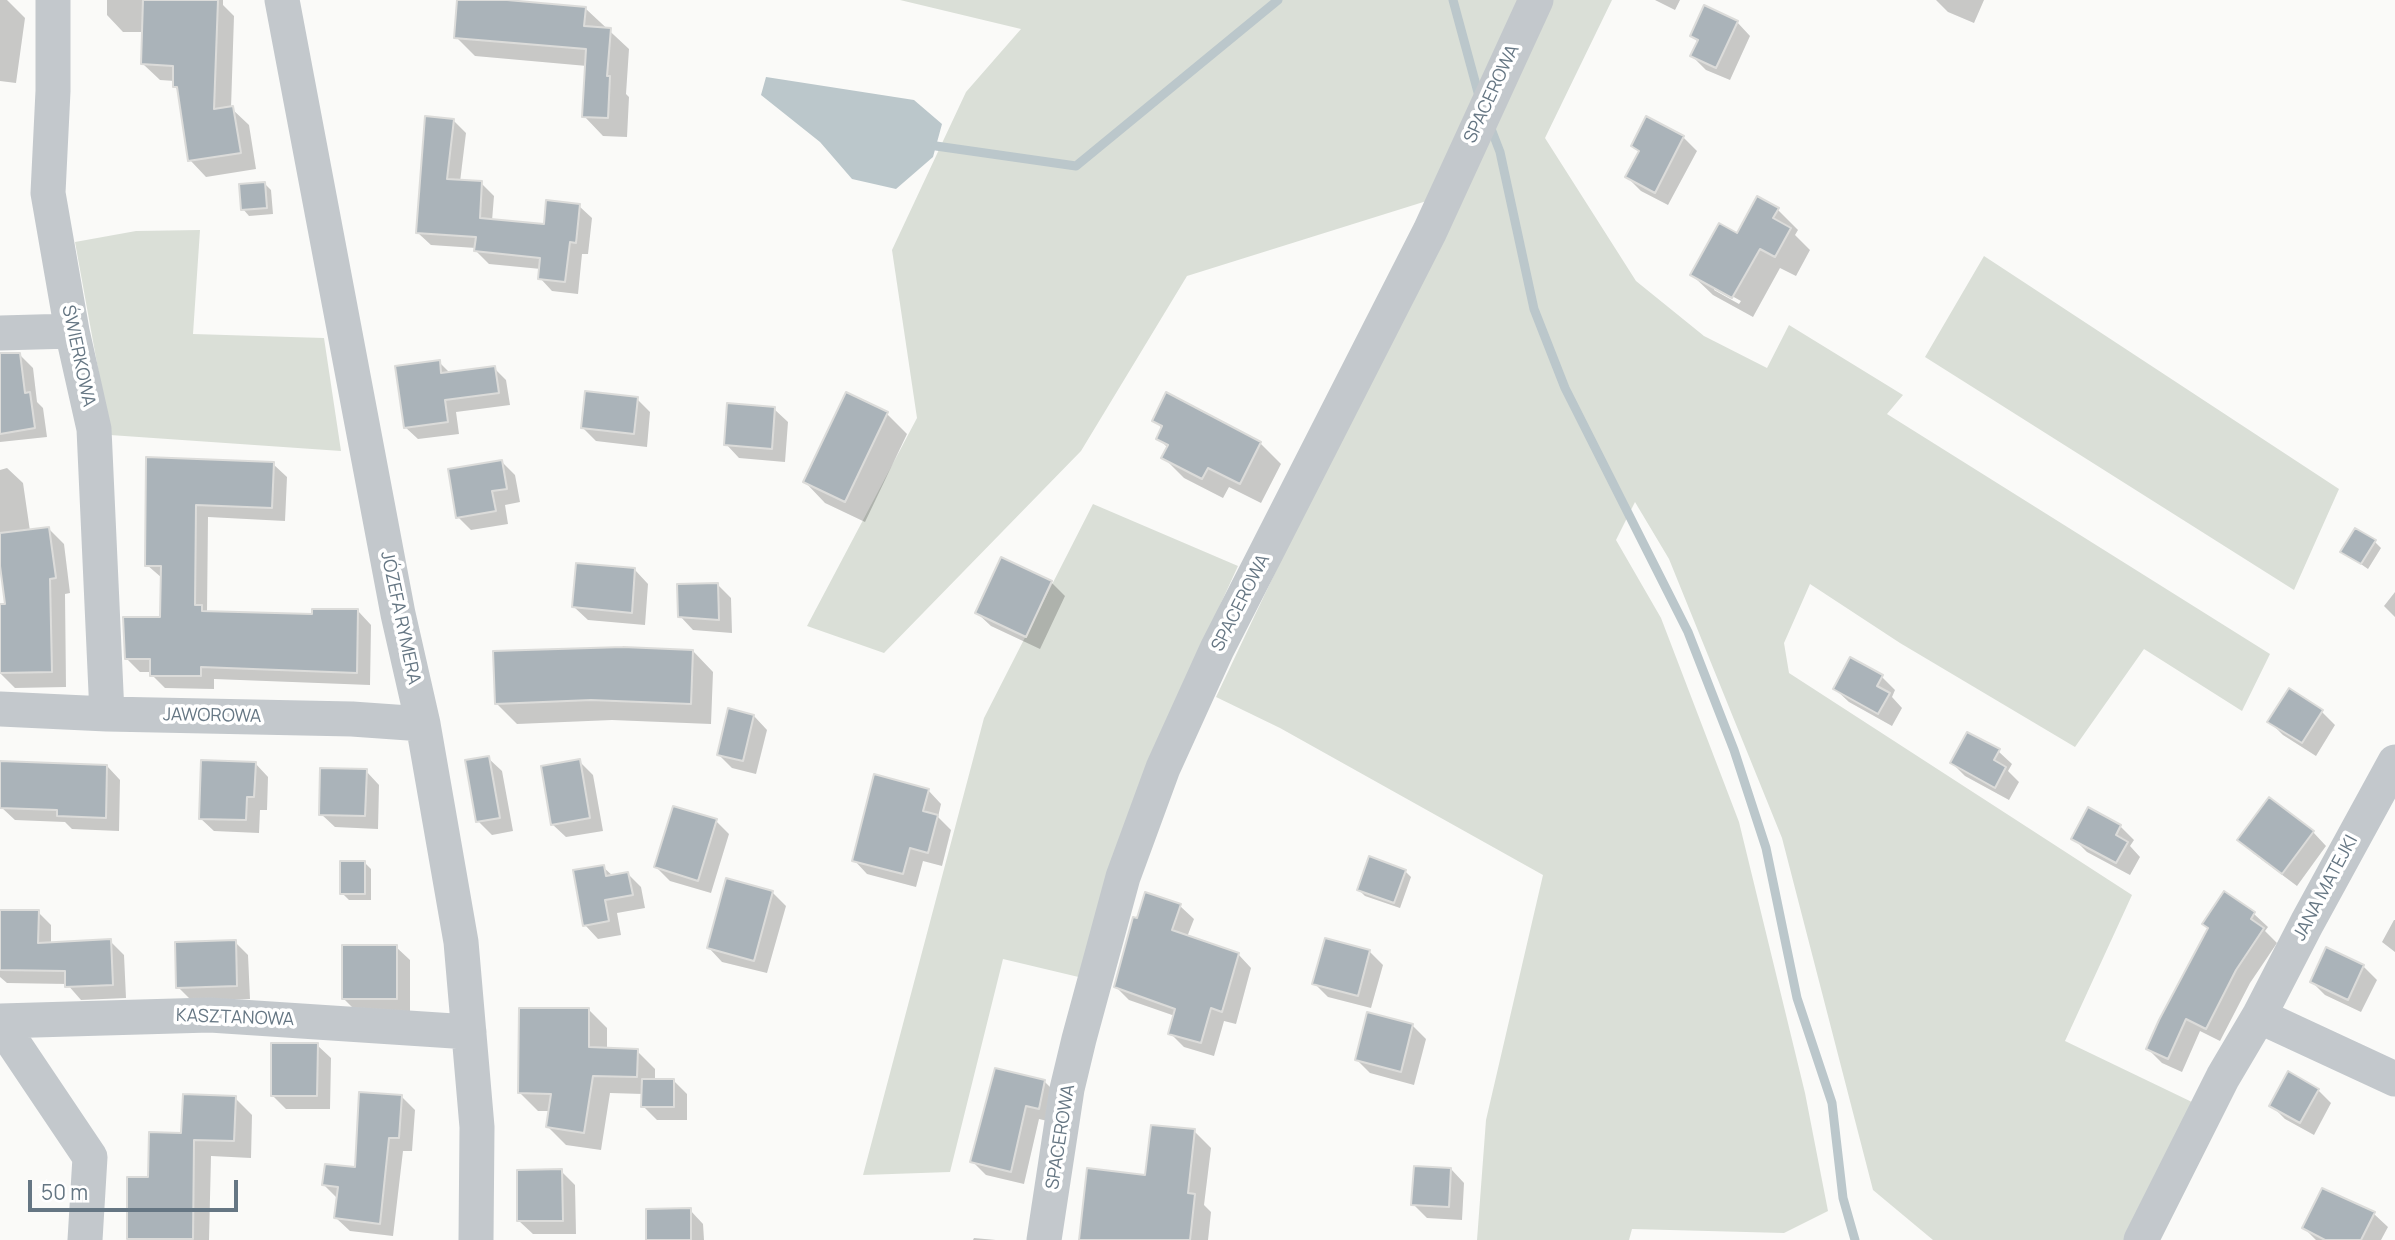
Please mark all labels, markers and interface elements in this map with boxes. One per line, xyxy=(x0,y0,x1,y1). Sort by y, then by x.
street label: SPACEROWA xyxy=(1460,41,1524,147)
street label: ŚWIERKOWA xyxy=(57,303,99,409)
street label: JÓZEFA RYMERA xyxy=(375,549,425,687)
street label: SPACEROWA xyxy=(1207,551,1275,655)
street label: JAWOROWA xyxy=(163,704,261,728)
street label: JANA MATEJKI xyxy=(2289,832,2363,944)
street label: KASZTANOWA xyxy=(176,1005,294,1031)
street label: SPACEROWA xyxy=(1042,1083,1080,1191)
scale bar xyxy=(32,1166,242,1210)
text: 50 m xyxy=(41,1178,88,1206)

